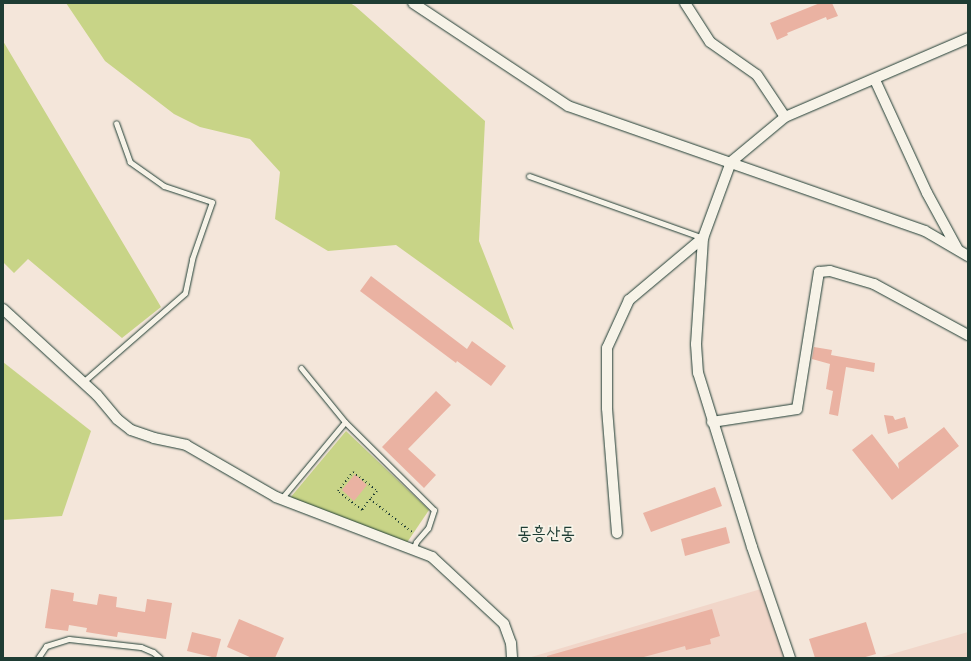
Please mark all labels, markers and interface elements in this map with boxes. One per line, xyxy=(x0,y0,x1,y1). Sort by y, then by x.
district label: 동흥산동 xyxy=(517,522,575,544)

